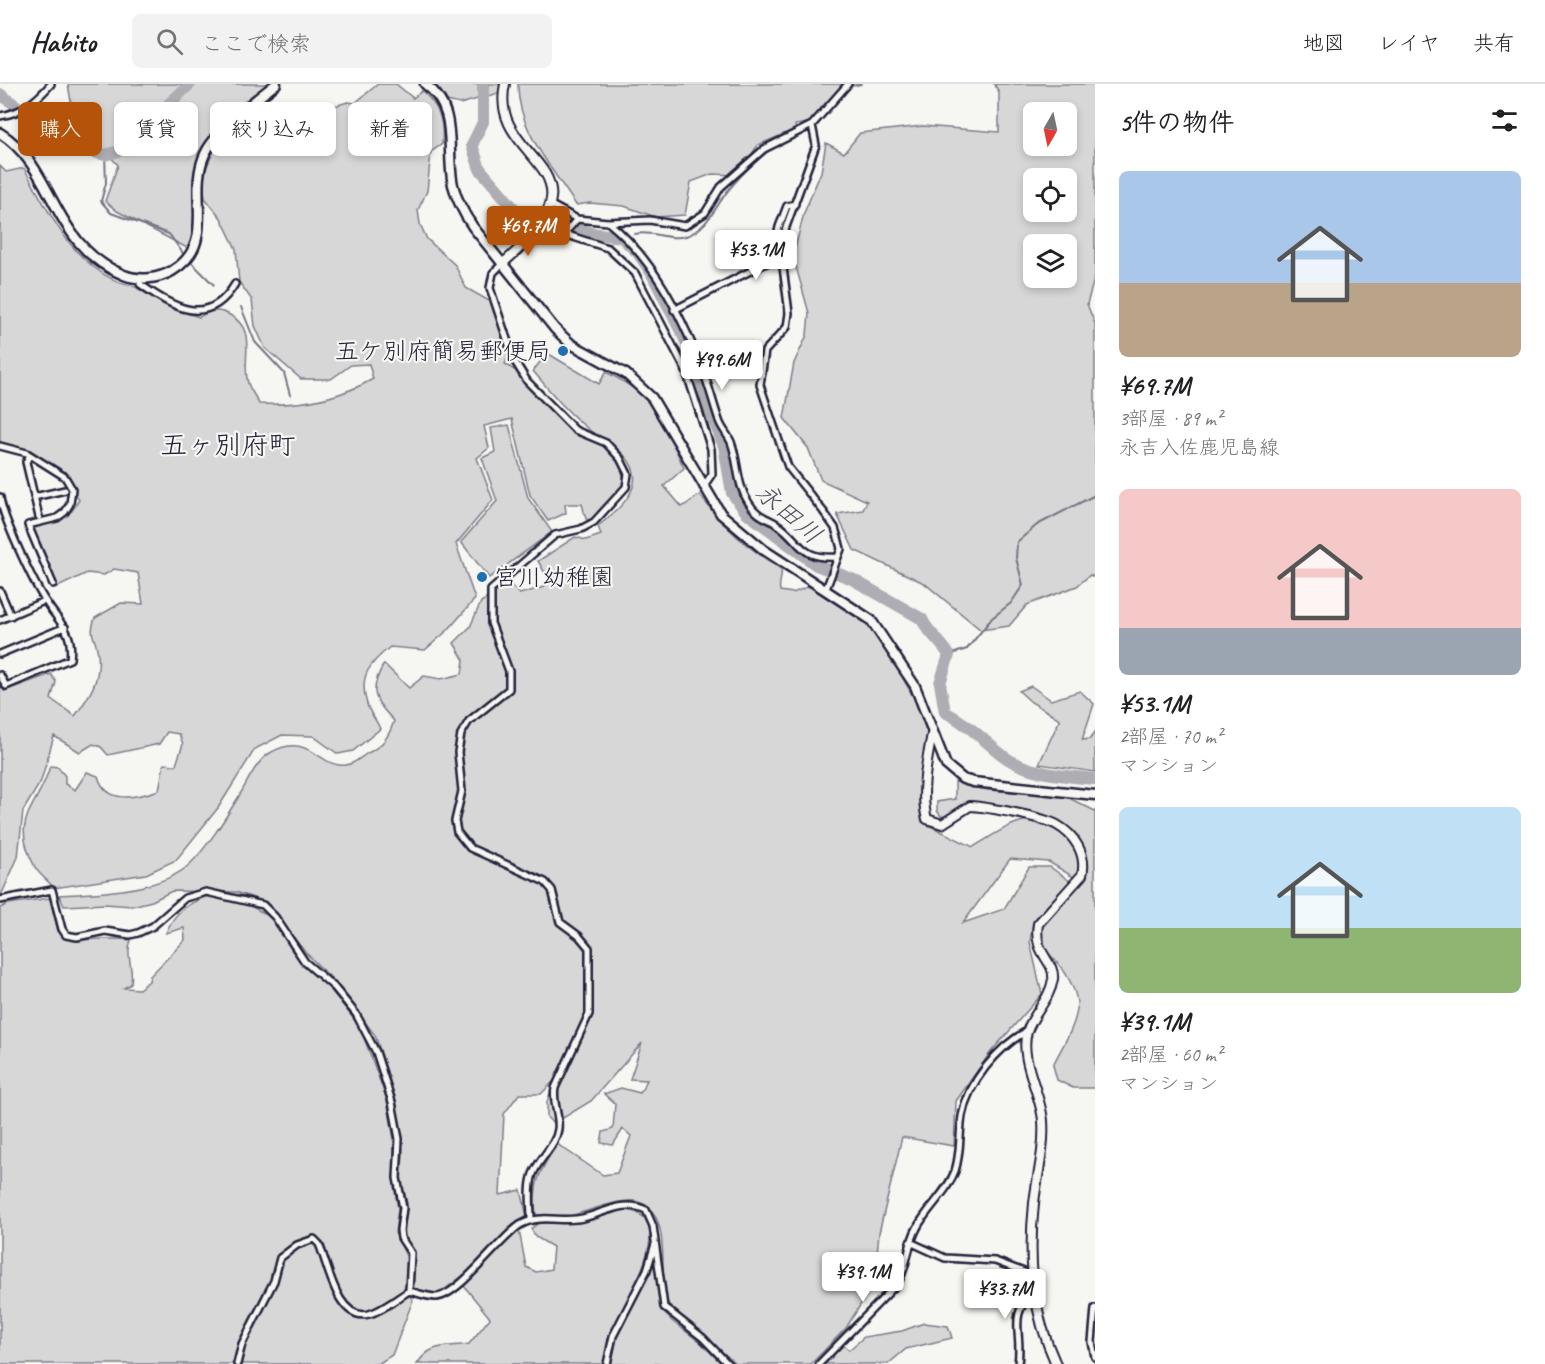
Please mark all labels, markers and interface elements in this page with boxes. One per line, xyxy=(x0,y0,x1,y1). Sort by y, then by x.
search box xyxy=(132,14,552,68)
text: Habito xyxy=(30,24,96,59)
icon: search xyxy=(153,25,186,58)
text: ここで検索 xyxy=(201,30,311,58)
text: 地図 xyxy=(1303,30,1345,56)
text: レイヤ xyxy=(1378,30,1440,56)
text: 共有 xyxy=(1473,30,1515,56)
chip: 購入 xyxy=(18,102,102,156)
chip: 賃貸 xyxy=(114,102,198,156)
chip: 絞り込み xyxy=(210,102,336,156)
chip: 新着 xyxy=(348,102,432,156)
north arrow xyxy=(1023,102,1077,156)
map controls xyxy=(1023,102,1077,288)
icon: filters xyxy=(1488,104,1521,137)
text: 5件の物件 xyxy=(1119,106,1234,139)
button: locate xyxy=(1023,168,1077,222)
pin: ¥69.7M xyxy=(479,206,577,257)
icon: home xyxy=(1266,210,1374,318)
text: ¥69.7M xyxy=(501,213,555,238)
pin: ¥53.1M xyxy=(707,230,805,281)
button: layers xyxy=(1023,234,1077,288)
text: ¥53.1M xyxy=(729,237,783,262)
place label: 五ケ別府簡易郵便局 xyxy=(335,336,551,366)
pin: ¥99.6M xyxy=(673,340,771,391)
marker: 五ケ別府簡易郵便局 xyxy=(556,344,570,358)
text: ¥99.6M xyxy=(695,347,749,372)
text: ¥69.7M xyxy=(1119,369,1190,402)
text: 3部屋 · 89 m² xyxy=(1119,406,1222,431)
district label: 五ヶ別府町 xyxy=(161,428,296,462)
text: 永吉入佐鹿児島線 xyxy=(1119,435,1279,460)
water label: 永田川 xyxy=(748,475,829,551)
icon: home xyxy=(1266,528,1374,636)
place label: 宮川幼稚園 xyxy=(494,562,614,592)
marker: 宮川幼稚園 xyxy=(475,570,489,584)
text: ¥53.1M xyxy=(1119,687,1190,720)
text: 2部屋 · 70 m² xyxy=(1119,724,1222,749)
text: マンション xyxy=(1119,753,1218,778)
icon: home xyxy=(1266,846,1374,954)
text: ¥39.1M xyxy=(1119,1005,1190,1038)
text: 2部屋 · 60 m² xyxy=(1119,1042,1222,1067)
text: マンション xyxy=(1119,1071,1218,1096)
pin: ¥39.1M xyxy=(814,1252,912,1303)
text: ¥39.1M xyxy=(836,1259,890,1284)
pin: ¥33.7M xyxy=(956,1269,1054,1320)
text: ¥33.7M xyxy=(978,1276,1032,1301)

